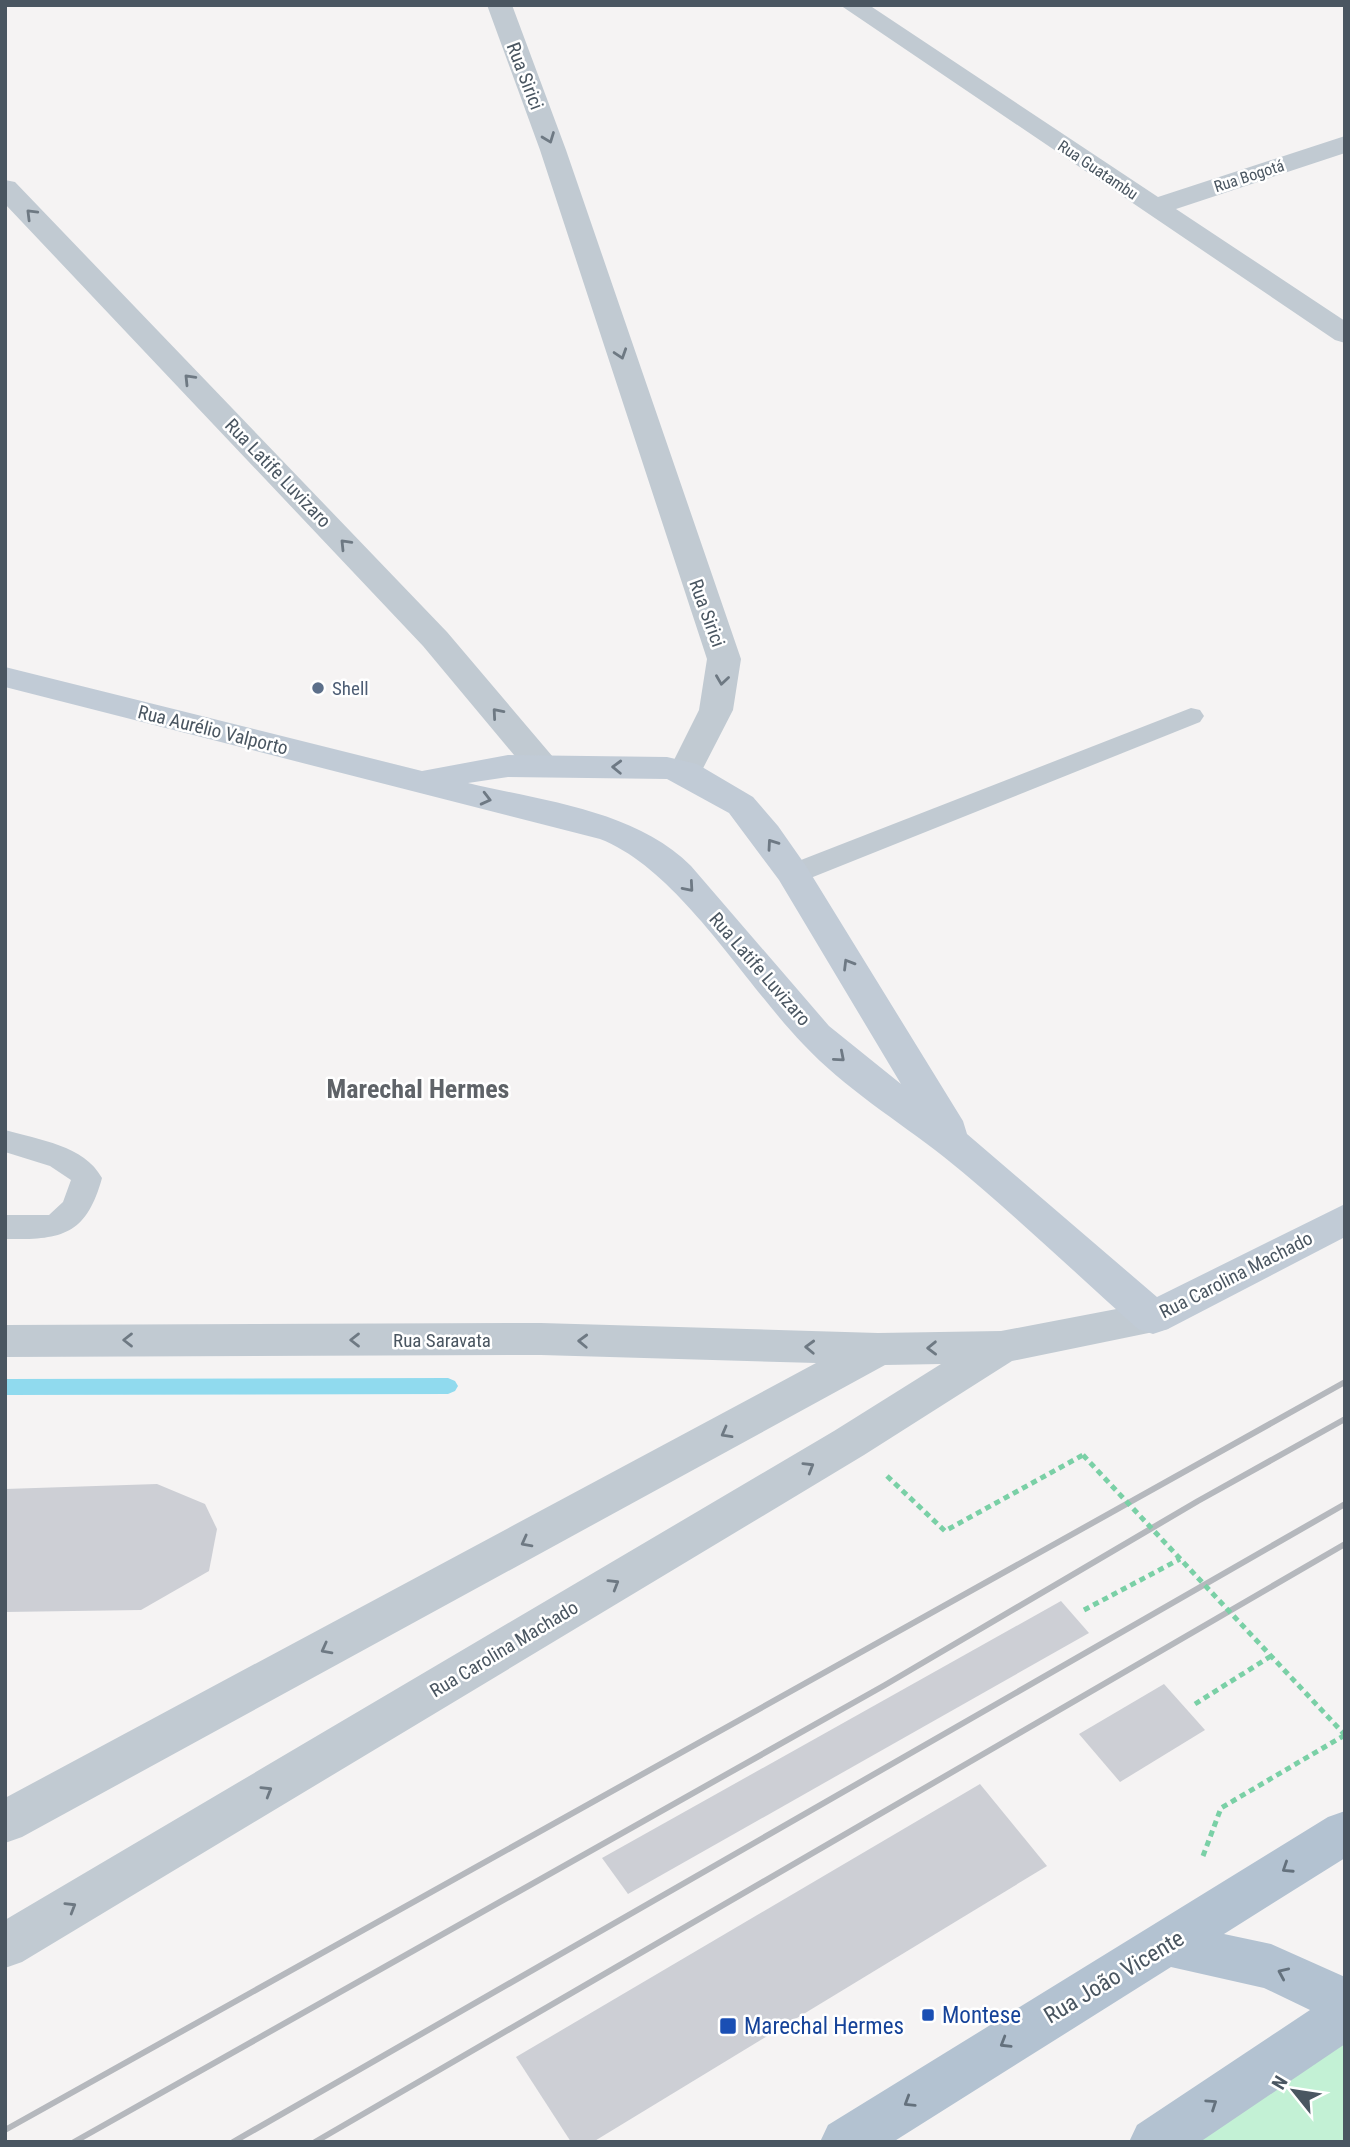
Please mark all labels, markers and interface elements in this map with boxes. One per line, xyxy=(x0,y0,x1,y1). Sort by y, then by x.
street label: Rua Sirici xyxy=(502,39,548,113)
one-way arrow xyxy=(541,131,555,143)
street label: Rua Guatambu xyxy=(1054,136,1142,204)
street label: Rua Bogotá xyxy=(1212,156,1286,196)
one-way arrow xyxy=(27,210,40,223)
one-way arrow xyxy=(612,347,627,359)
one-way arrow xyxy=(184,374,197,387)
street label: Rua Latife Luvizaro xyxy=(220,414,336,532)
one-way arrow xyxy=(341,539,354,552)
street label: Rua Sirici xyxy=(684,576,730,650)
one-way arrow xyxy=(714,675,729,686)
place label: Shell xyxy=(332,677,369,700)
marker: Shell xyxy=(310,680,326,696)
street label: Rua Aurélio Valporto xyxy=(136,700,290,760)
one-way arrow xyxy=(493,708,505,721)
one-way arrow xyxy=(612,759,622,775)
one-way arrow xyxy=(480,791,492,805)
one-way arrow xyxy=(768,839,780,852)
one-way arrow xyxy=(681,879,693,892)
street label: Rua Latife Luvizaro xyxy=(704,908,816,1030)
one-way arrow xyxy=(843,958,856,971)
one-way arrow xyxy=(832,1049,845,1061)
district label: Marechal Hermes xyxy=(327,1074,509,1104)
street label: Rua Carolina Machado xyxy=(1156,1226,1316,1324)
street label: Rua Saravata xyxy=(393,1329,491,1352)
one-way arrow xyxy=(122,1332,133,1348)
one-way arrow xyxy=(350,1332,360,1348)
one-way arrow xyxy=(577,1333,588,1348)
one-way arrow xyxy=(805,1340,816,1355)
one-way arrow xyxy=(927,1341,938,1356)
one-way arrow xyxy=(721,1425,733,1438)
one-way arrow xyxy=(802,1463,815,1476)
one-way arrow xyxy=(521,1534,534,1547)
one-way arrow xyxy=(606,1579,619,1592)
street label: Rua Carolina Machado xyxy=(426,1596,582,1702)
one-way arrow xyxy=(321,1641,333,1655)
one-way arrow xyxy=(259,1786,272,1799)
one-way arrow xyxy=(1282,1860,1295,1873)
one-way arrow xyxy=(64,1902,77,1915)
street label: Rua João Vicente xyxy=(1039,1925,1189,2029)
one-way arrow xyxy=(1278,1967,1290,1981)
place label: Montese xyxy=(942,2002,1021,2029)
marker: Montese xyxy=(920,2007,936,2023)
place label: Marechal Hermes xyxy=(744,2013,904,2040)
marker: Marechal Hermes xyxy=(718,2016,738,2036)
one-way arrow xyxy=(999,2035,1012,2048)
north arrow xyxy=(1259,2056,1329,2126)
text: N xyxy=(1267,2072,1293,2094)
one-way arrow xyxy=(903,2094,916,2107)
one-way arrow xyxy=(1204,2099,1217,2112)

